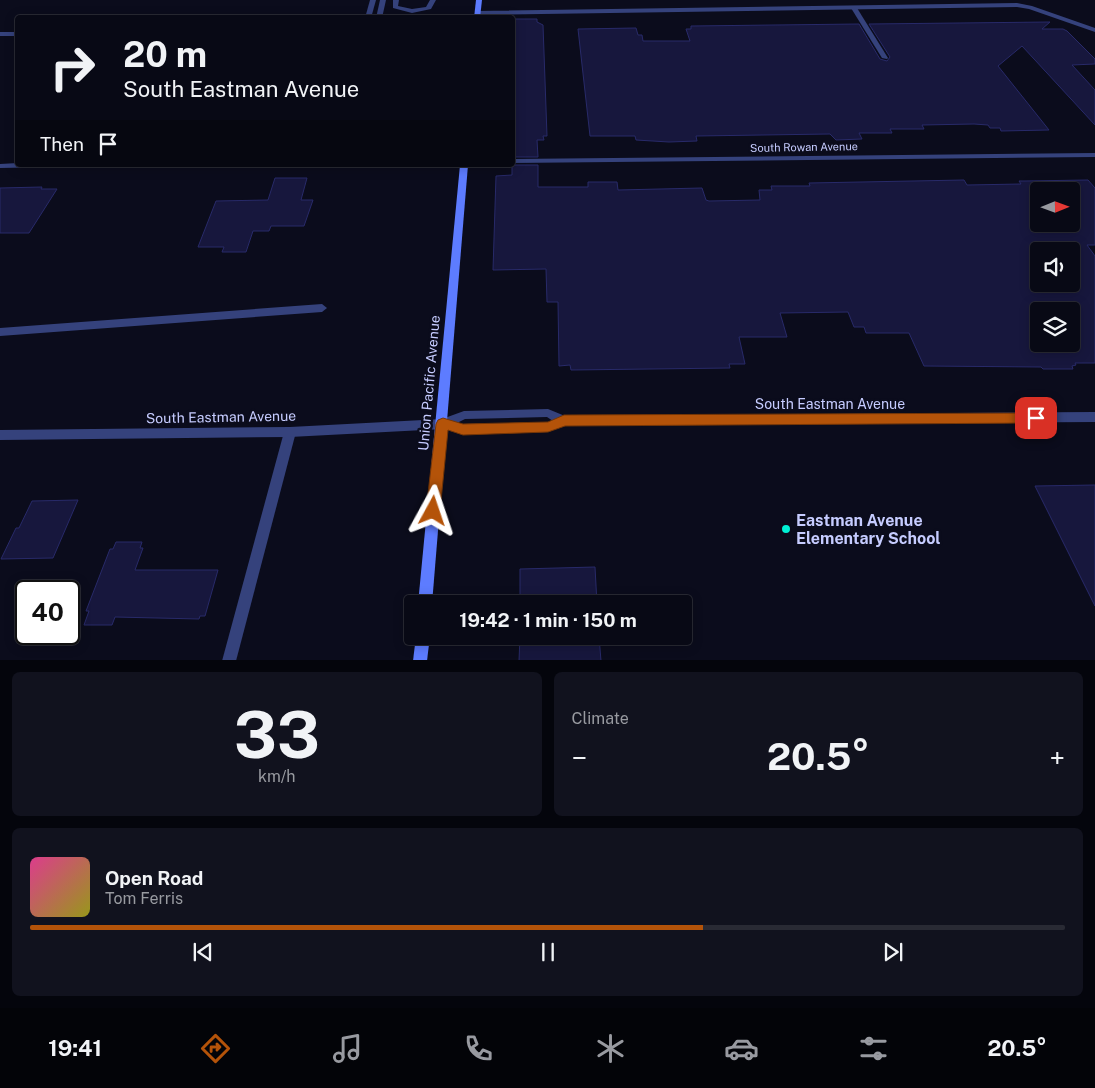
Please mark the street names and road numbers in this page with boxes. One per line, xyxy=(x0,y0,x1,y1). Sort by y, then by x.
street label: South Rowan Avenue xyxy=(750,140,858,154)
street label: Union Pacific Avenue xyxy=(415,314,443,452)
street label: South Eastman Avenue xyxy=(755,396,905,412)
street label: South Eastman Avenue xyxy=(146,408,296,426)

